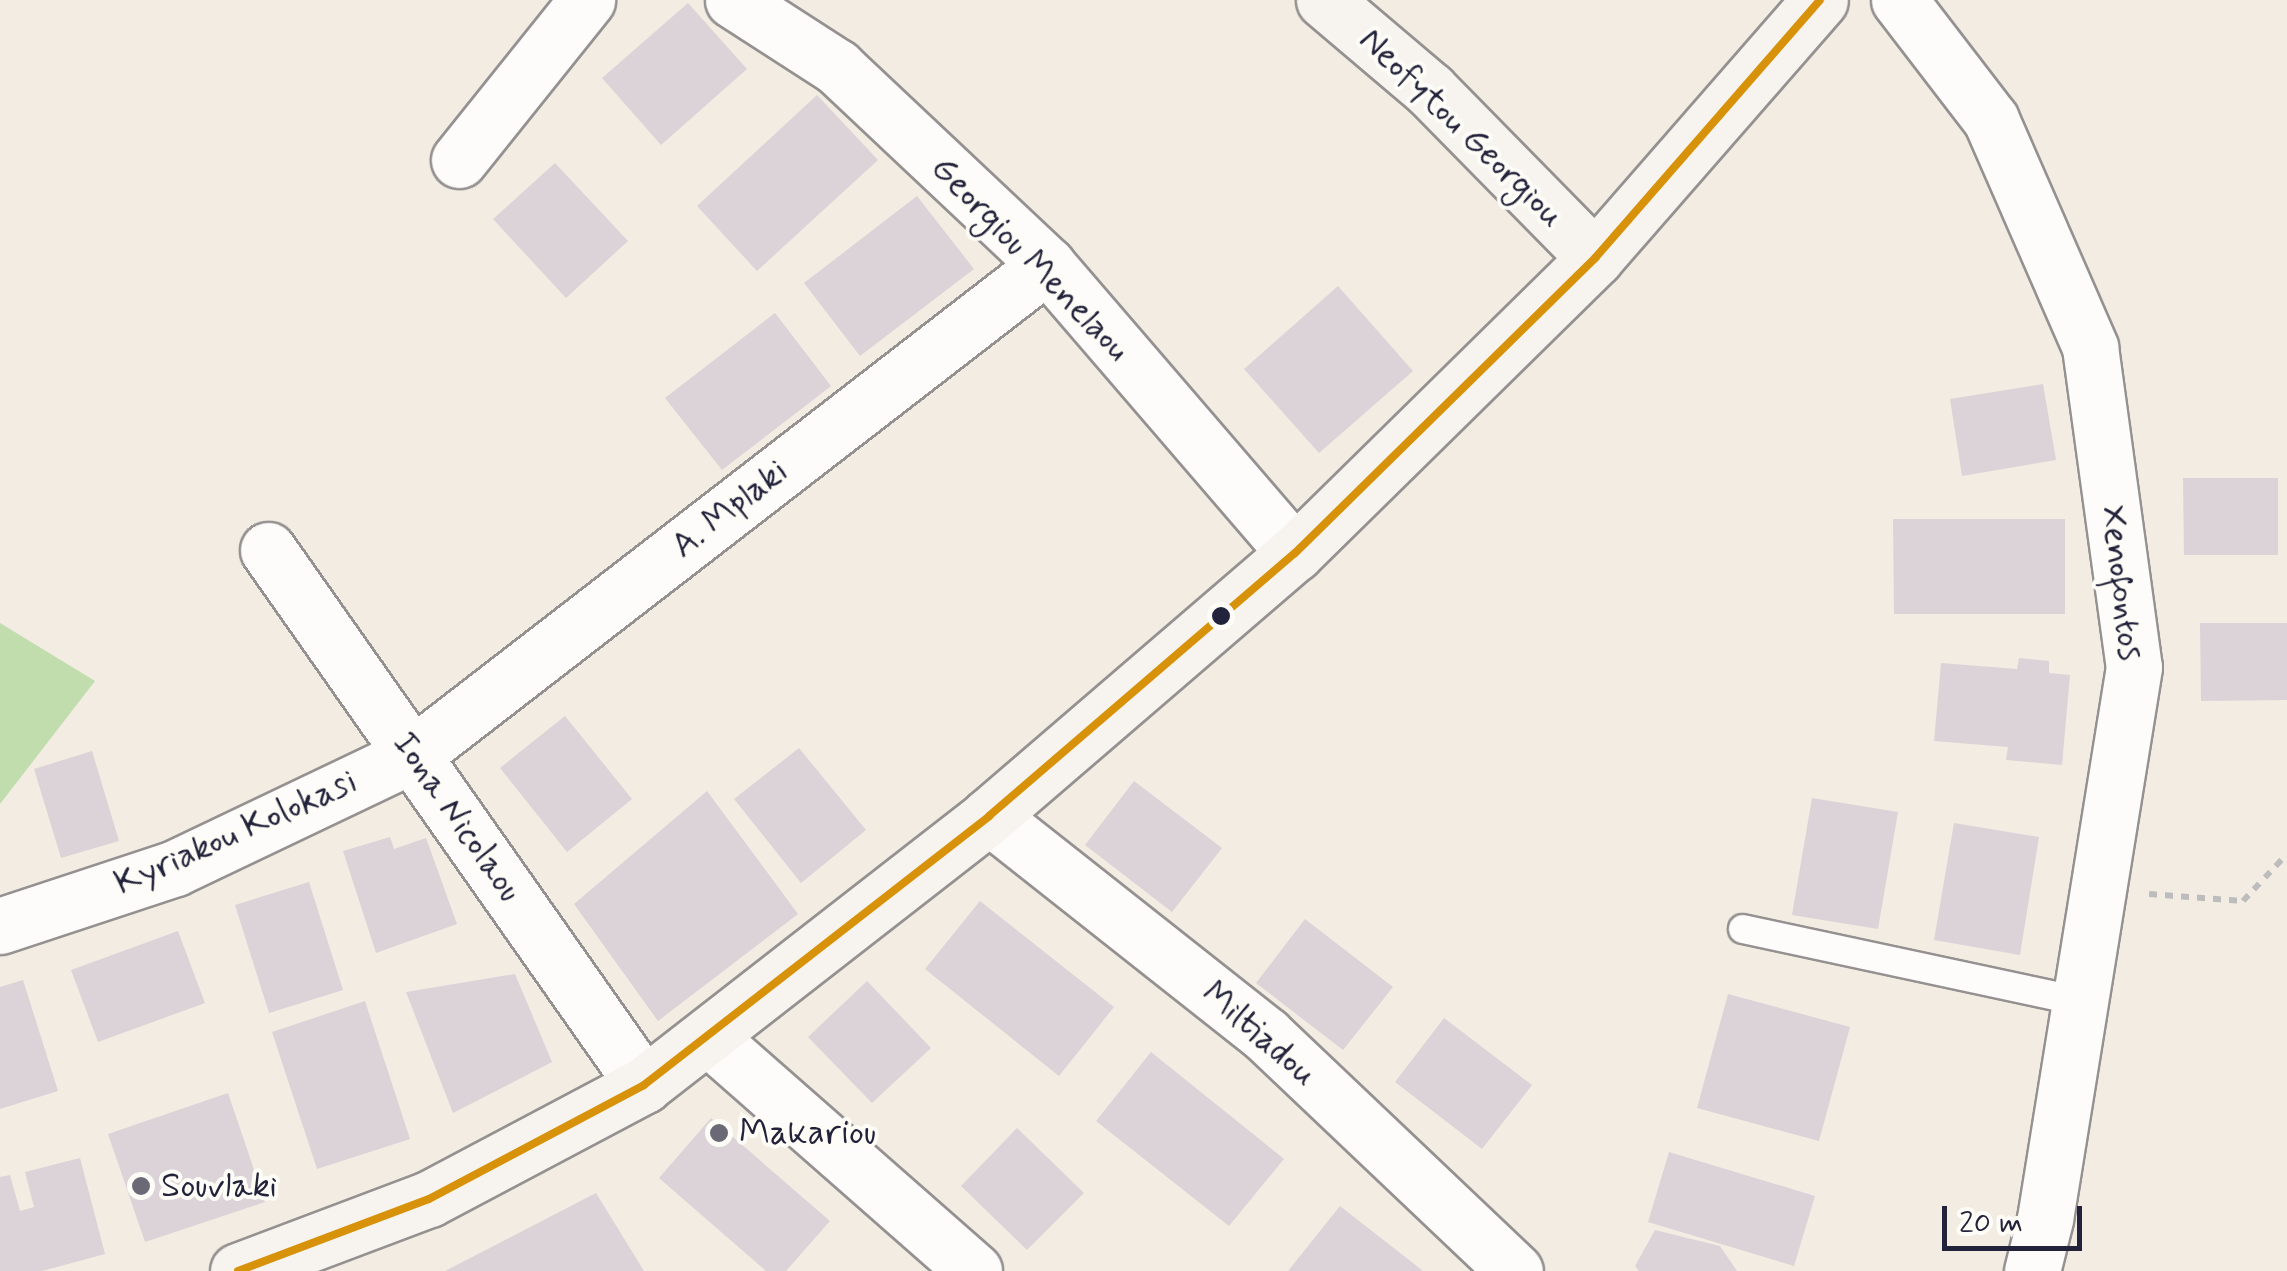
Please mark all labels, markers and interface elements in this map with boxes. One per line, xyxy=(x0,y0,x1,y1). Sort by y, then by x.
street label: Neofytou Georgiou xyxy=(1351,21,1571,235)
street label: Georgiou Menelaou xyxy=(921,147,1139,371)
street label: A. Mplaki xyxy=(664,451,796,567)
street label: Xenofontos xyxy=(2091,503,2151,663)
unlabelled marker xyxy=(1211,606,1231,626)
street label: Iona Nicolaou xyxy=(383,724,531,910)
street label: Kyriakou Kolokasi xyxy=(107,760,365,906)
street label: Miltiadou xyxy=(1193,973,1325,1095)
place label: Makariou xyxy=(739,1112,876,1154)
marker: Makariou xyxy=(708,1122,730,1144)
place label: Souvlaki xyxy=(161,1165,277,1207)
marker: Souvlaki xyxy=(130,1175,152,1197)
scale bar xyxy=(1947,1186,2087,1248)
text: 20 m xyxy=(1959,1204,2023,1243)

